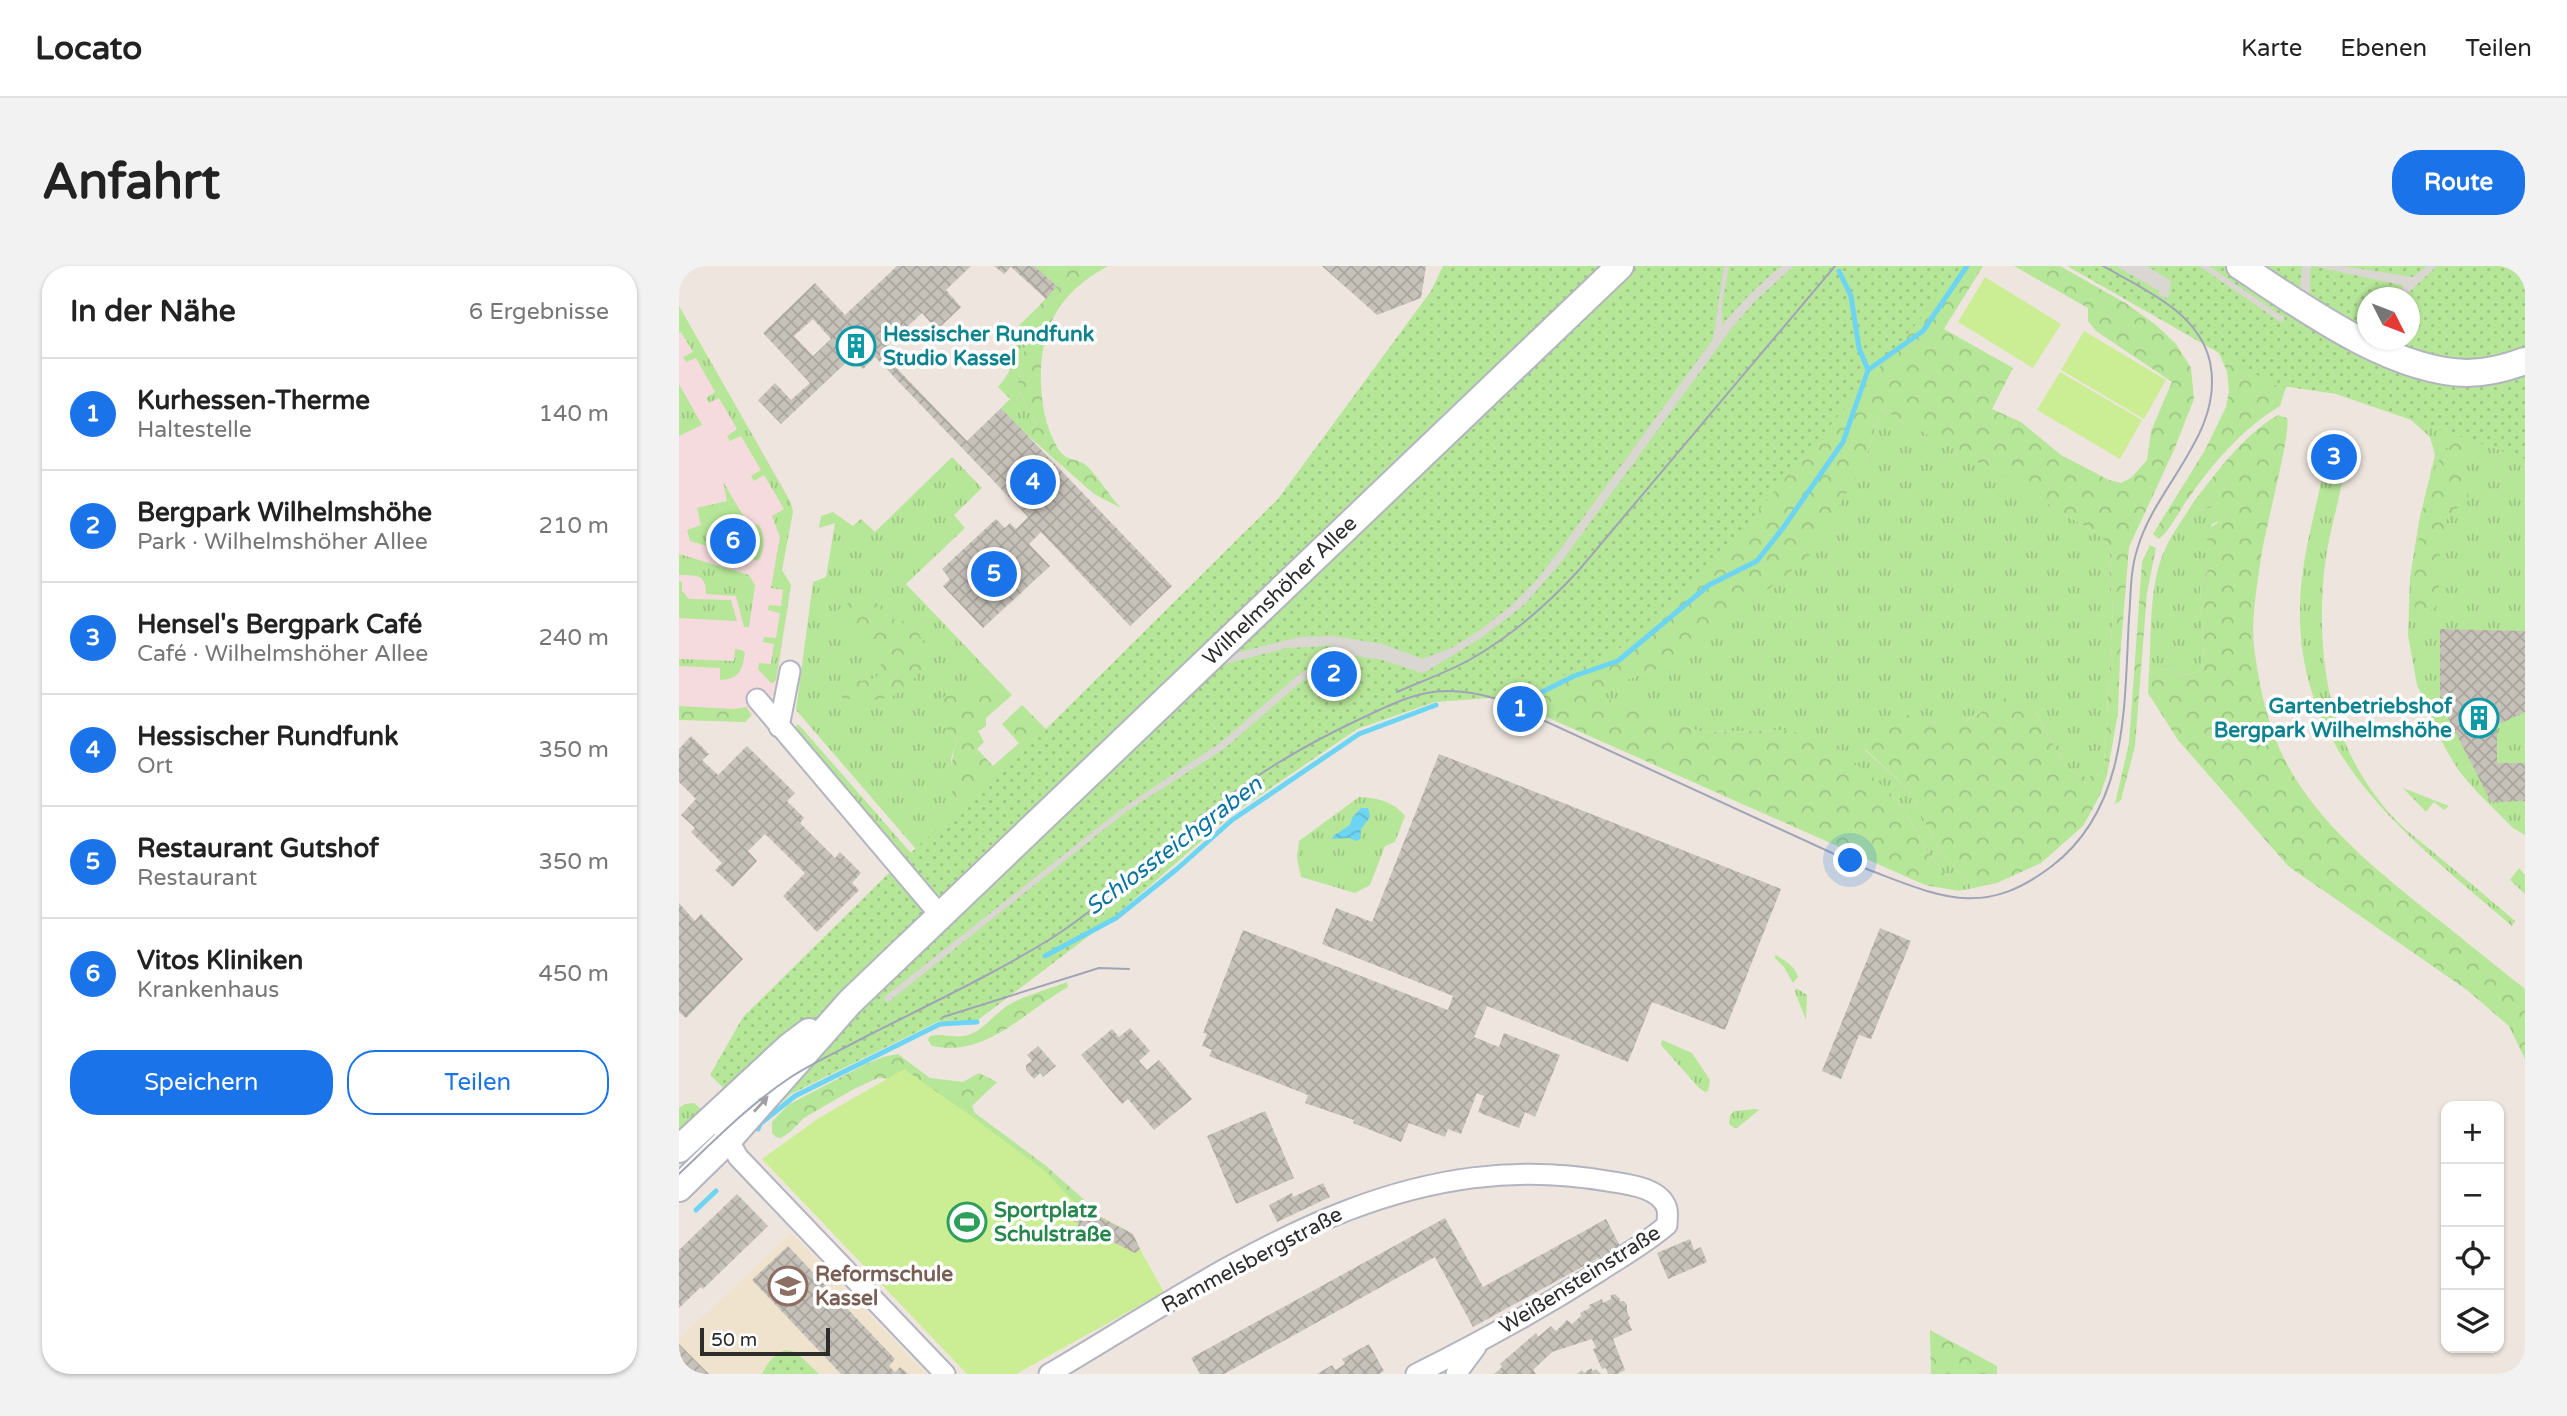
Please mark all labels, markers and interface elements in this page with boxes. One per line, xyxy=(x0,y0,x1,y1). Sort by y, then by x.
text: Locato xyxy=(35,29,142,68)
text: Karte xyxy=(2241,34,2302,63)
text: Ebenen xyxy=(2340,34,2427,63)
text: Teilen xyxy=(2465,34,2532,63)
button: Route xyxy=(2392,150,2525,215)
text: Anfahrt xyxy=(42,153,220,212)
north arrow xyxy=(2357,287,2420,350)
text: In der Nähe xyxy=(70,293,236,330)
text: 6 Ergebnisse xyxy=(469,298,609,326)
place label: Hessischer Rundfunk Studio Kassel xyxy=(883,322,1095,371)
building icon: Hessischer Rundfunk Studio Kassel xyxy=(835,325,877,367)
text: Kurhessen-Therme xyxy=(137,385,370,416)
text: 1 xyxy=(86,400,100,428)
text: 140 m xyxy=(539,400,609,428)
text: Haltestelle xyxy=(137,416,252,444)
pin: 3 xyxy=(2311,431,2357,483)
pin: 4 xyxy=(1010,456,1056,508)
text: Bergpark Wilhelmshöhe xyxy=(137,497,432,528)
street label: Wilhelmshöher Allee xyxy=(1198,511,1362,671)
text: 2 xyxy=(86,512,100,540)
text: 210 m xyxy=(539,512,609,540)
pin: 6 xyxy=(710,515,756,567)
text: Park · Wilhelmshöher Allee xyxy=(137,528,428,556)
pin: 5 xyxy=(971,548,1017,600)
text: Hensel's Bergpark Café xyxy=(137,609,422,640)
text: 3 xyxy=(86,624,100,652)
text: 240 m xyxy=(539,624,609,652)
text: Café · Wilhelmshöher Allee xyxy=(137,640,428,668)
pin: 2 xyxy=(1311,648,1357,700)
pin: 1 xyxy=(1497,683,1543,735)
place label: Gartenbetriebshof Bergpark Wilhelmshöhe xyxy=(2214,694,2453,743)
building icon: Gartenbetriebshof Bergpark Wilhelmshöhe xyxy=(2458,697,2500,739)
text: Hessischer Rundfunk xyxy=(137,721,398,752)
text: 4 xyxy=(86,736,100,764)
text: 350 m xyxy=(539,736,609,764)
text: Ort xyxy=(137,752,173,780)
water label: Schlossteichgraben xyxy=(1080,770,1268,921)
text: Restaurant Gutshof xyxy=(137,833,379,864)
your location xyxy=(1833,843,1867,877)
text: 5 xyxy=(86,848,100,876)
text: 350 m xyxy=(539,848,609,876)
text: Restaurant xyxy=(137,864,257,892)
text: Vitos Kliniken xyxy=(137,945,303,976)
text: 6 xyxy=(86,960,100,988)
text: 450 m xyxy=(539,960,609,988)
text: Krankenhaus xyxy=(137,976,279,1004)
button: Speichern xyxy=(70,1050,333,1115)
button: Teilen xyxy=(347,1050,609,1115)
one-way arrow xyxy=(753,1095,769,1113)
map controls xyxy=(2441,1101,2504,1353)
button: + xyxy=(2441,1101,2504,1164)
button: − xyxy=(2441,1164,2504,1227)
place label: Sportplatz Schulstraße xyxy=(994,1198,1111,1247)
sports icon: Sportplatz Schulstraße xyxy=(946,1201,988,1243)
street label: Rammelsbergstraße xyxy=(1157,1202,1347,1318)
street label: Weißensteinstraße xyxy=(1495,1220,1665,1340)
button: locate xyxy=(2441,1227,2504,1290)
place label: Reformschule Kassel xyxy=(815,1262,953,1311)
school or university icon: Reformschule Kassel xyxy=(767,1265,809,1307)
button: layers xyxy=(2441,1290,2504,1353)
scale bar xyxy=(700,1325,829,1357)
text: 50 m xyxy=(711,1329,757,1351)

